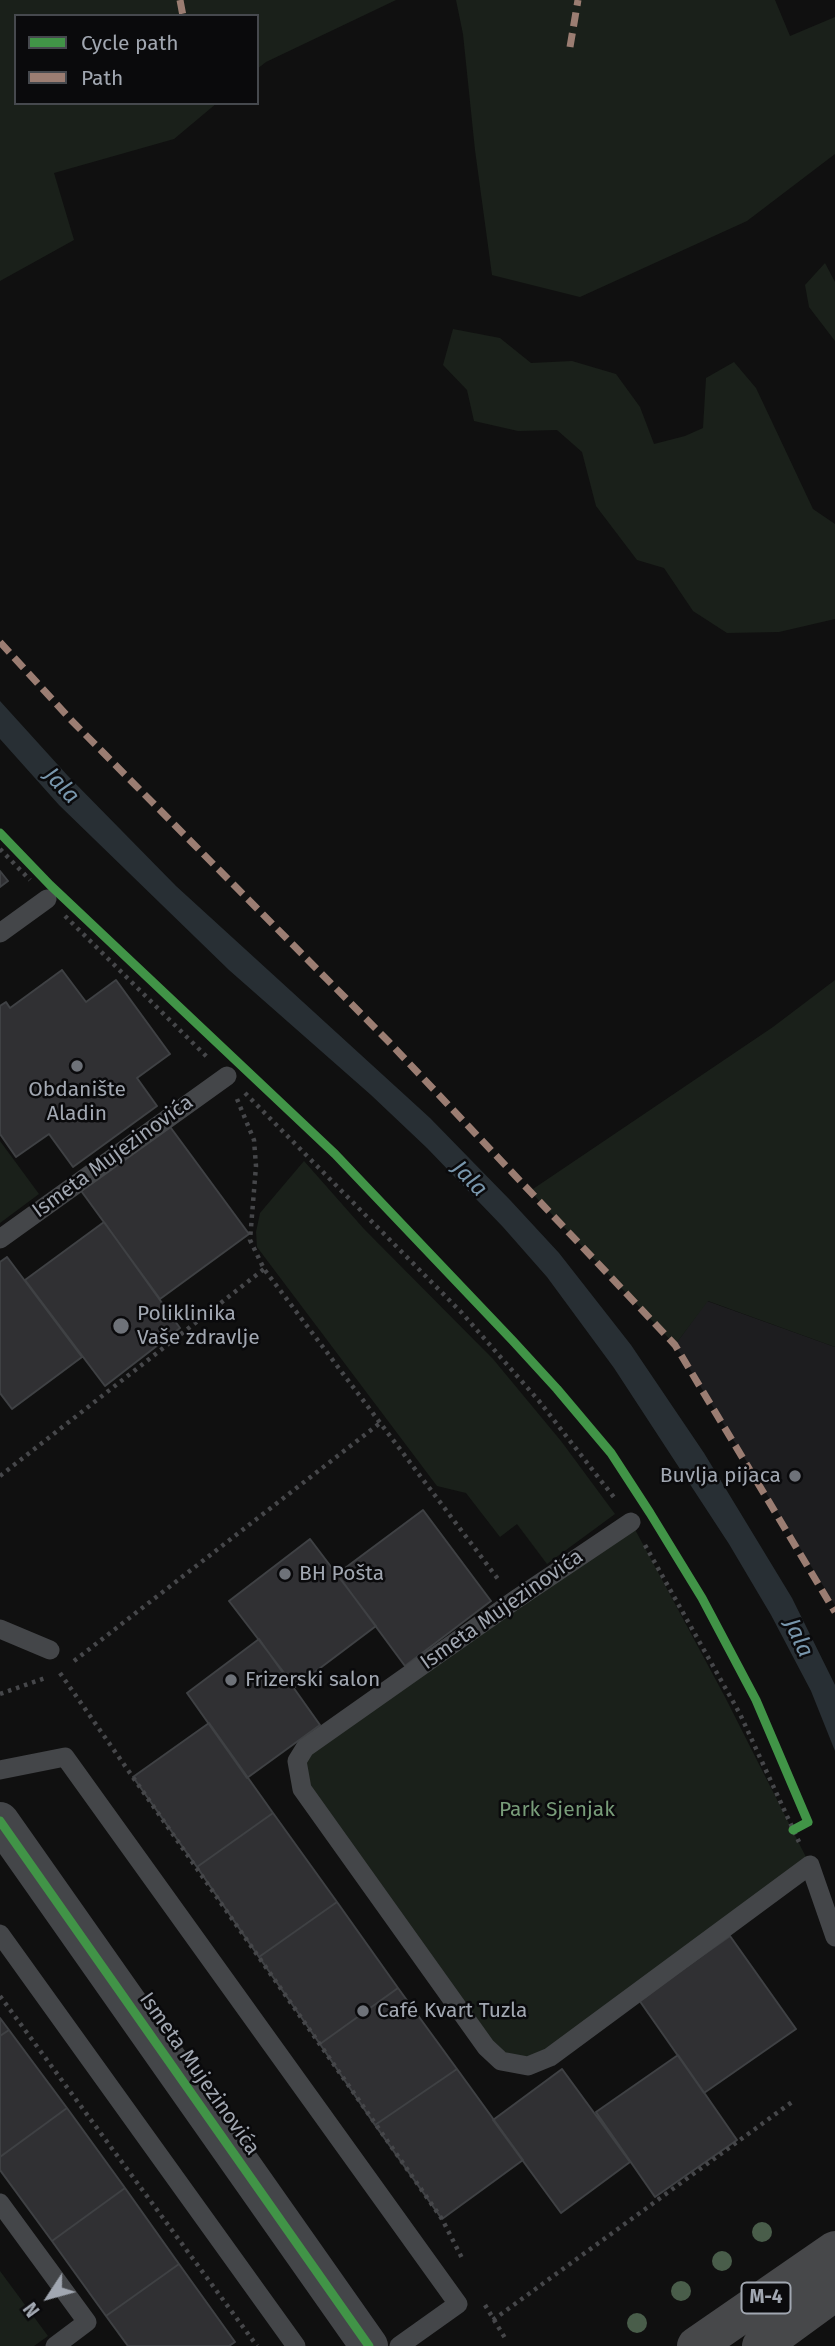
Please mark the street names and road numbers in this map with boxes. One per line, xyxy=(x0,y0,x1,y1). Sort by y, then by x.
street label: Ismeta Mujezinovića xyxy=(28,1090,198,1224)
street label: Ismeta Mujezinovića xyxy=(416,1544,588,1676)
street label: Ismeta Mujezinovića xyxy=(133,1988,265,2160)
road number: M-4 xyxy=(742,2282,790,2314)

